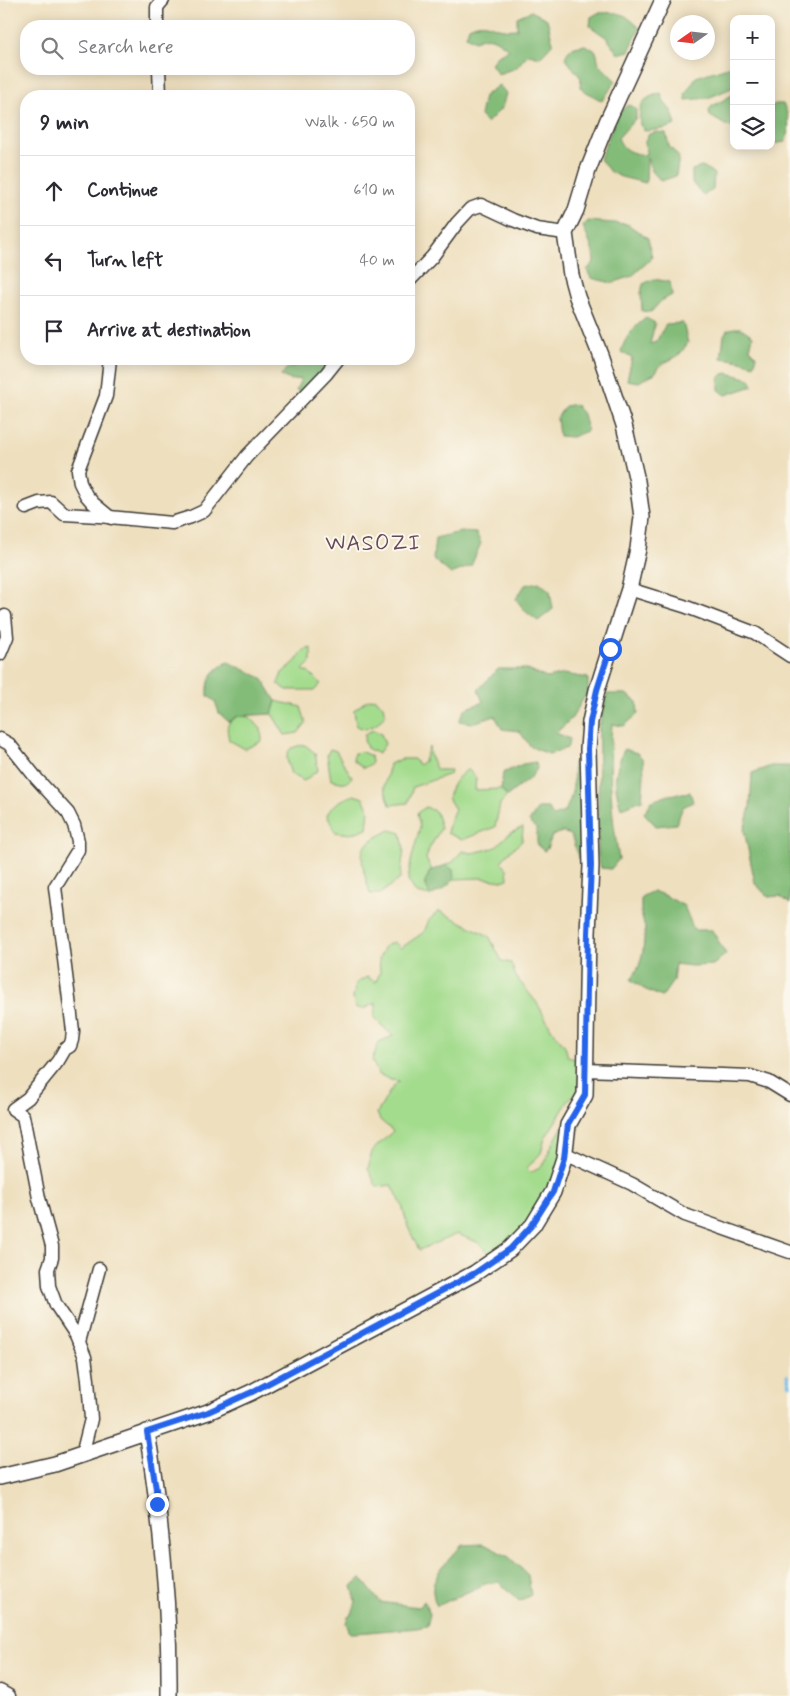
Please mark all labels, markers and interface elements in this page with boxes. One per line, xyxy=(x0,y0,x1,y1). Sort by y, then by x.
north arrow xyxy=(670,15,715,60)
map controls xyxy=(730,15,775,150)
button: + xyxy=(730,15,775,60)
search box xyxy=(20,20,415,75)
icon: search xyxy=(38,34,66,62)
text: Search here xyxy=(78,35,174,60)
button: − xyxy=(730,60,775,105)
button: layers xyxy=(730,105,775,150)
text: 9 min xyxy=(40,109,89,137)
text: Walk · 650 m xyxy=(305,112,395,133)
icon: ahead xyxy=(40,177,68,205)
text: Continue xyxy=(87,178,158,203)
text: 610 m xyxy=(353,180,395,201)
icon: left xyxy=(40,247,68,275)
text: Turn left xyxy=(87,248,163,273)
text: 40 m xyxy=(359,250,395,271)
icon: arrive xyxy=(40,317,68,345)
text: Arrive at destination xyxy=(87,318,251,343)
district label: WASOZI xyxy=(325,530,421,558)
route start xyxy=(599,638,622,661)
route end xyxy=(146,1493,169,1516)

